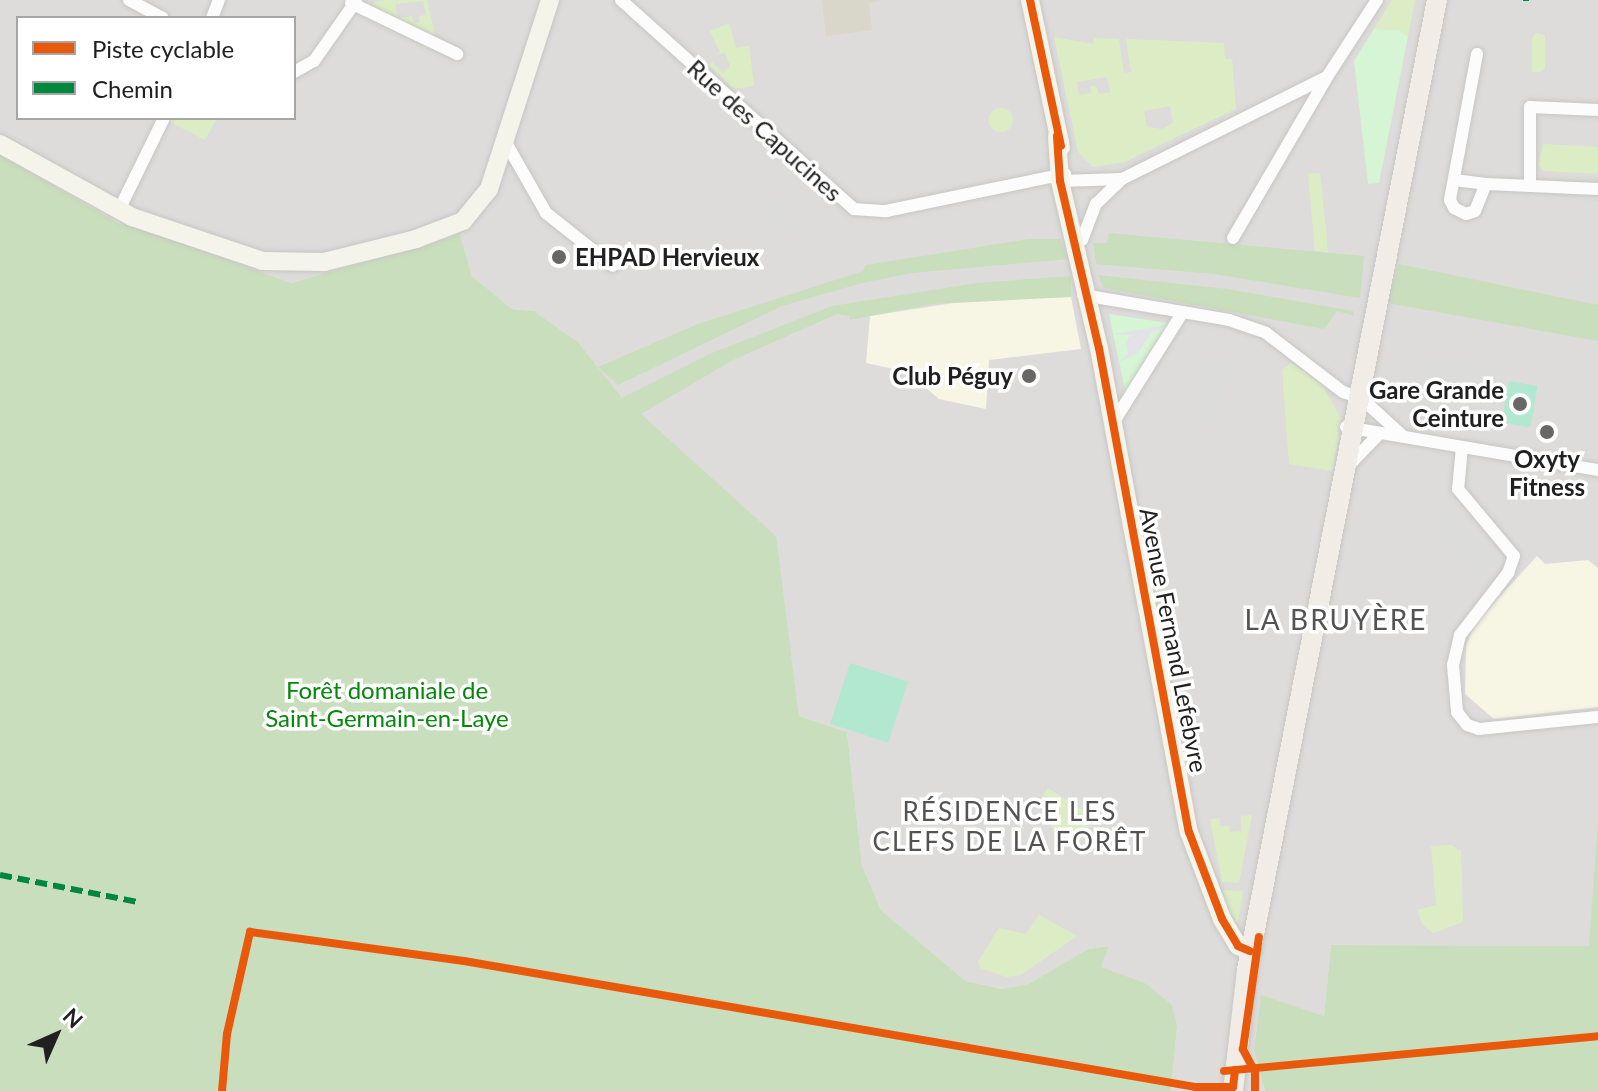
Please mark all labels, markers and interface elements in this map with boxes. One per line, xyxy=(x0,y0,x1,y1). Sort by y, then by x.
legend xyxy=(16,16,296,120)
text: Piste cyclable xyxy=(92,34,234,63)
street label: Rue des Capucines xyxy=(682,53,848,207)
text: Chemin xyxy=(92,74,173,103)
place label: EHPAD Hervieux xyxy=(575,243,759,271)
marker: EHPAD Hervieux xyxy=(550,248,568,266)
place label: Club Péguy xyxy=(892,362,1013,390)
marker: Club Péguy xyxy=(1020,367,1038,385)
place label: Gare Grande Ceinture xyxy=(1369,376,1504,432)
marker: Gare Grande Ceinture xyxy=(1511,395,1529,413)
marker: Oxyty Fitness xyxy=(1538,423,1556,441)
place label: Oxyty Fitness xyxy=(1509,445,1585,501)
street label: Avenue Fernand Lefebvre xyxy=(1134,505,1214,775)
district label: LA BRUYÈRE xyxy=(1244,602,1428,636)
park label: Forêt domaniale de Saint-Germain-en-Laye xyxy=(265,676,509,732)
district label: RÉSIDENCE LES CLEFS DE LA FORÊT xyxy=(872,796,1148,858)
north arrow xyxy=(16,995,96,1075)
text: N xyxy=(58,1002,89,1033)

